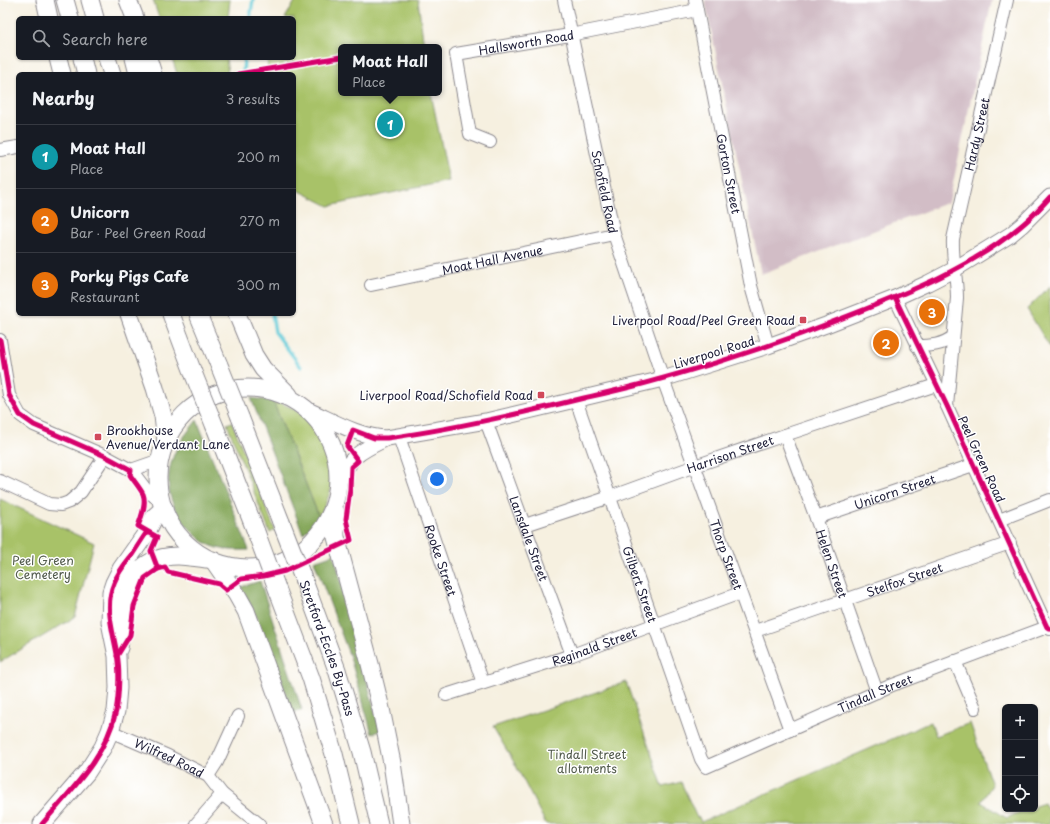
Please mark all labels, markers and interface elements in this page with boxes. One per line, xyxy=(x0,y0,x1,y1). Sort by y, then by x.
search box xyxy=(16,16,296,60)
street label: Hallsworth Road xyxy=(477,25,576,59)
icon: search xyxy=(30,27,52,49)
text: Search here xyxy=(62,27,148,50)
popup xyxy=(338,44,442,96)
text: Moat Hall xyxy=(352,49,428,72)
text: Place xyxy=(352,72,385,91)
text: Nearby xyxy=(32,85,94,111)
text: 3 results xyxy=(226,89,280,108)
street label: Hardy Street xyxy=(960,96,994,173)
pin: 1 xyxy=(377,109,403,139)
street label: Gorton Street xyxy=(712,132,746,215)
text: Moat Hall xyxy=(70,136,146,159)
text: 1 xyxy=(42,147,48,166)
text: 200 m xyxy=(237,147,280,166)
street label: Schofield Road xyxy=(587,148,623,235)
text: Place xyxy=(70,159,103,178)
text: Unicorn xyxy=(70,200,130,223)
text: 2 xyxy=(40,211,50,230)
text: 270 m xyxy=(239,211,280,230)
text: Bar · Peel Green Road xyxy=(70,223,206,242)
street label: Moat Hall Avenue xyxy=(440,240,545,279)
text: Porky Pigs Cafe xyxy=(70,264,189,287)
text: 3 xyxy=(41,275,49,294)
text: 300 m xyxy=(236,275,280,294)
text: Restaurant xyxy=(70,287,140,306)
pin: 3 xyxy=(919,297,945,327)
place label: Liverpool Road/Peel Green Road xyxy=(612,311,795,329)
marker: Liverpool Road/Peel Green Road xyxy=(798,315,808,325)
pin: 2 xyxy=(873,328,899,358)
street label: Liverpool Road xyxy=(671,331,757,373)
place label: Liverpool Road/Schofield Road xyxy=(359,386,533,404)
marker: Liverpool Road/Schofield Road xyxy=(536,390,546,400)
street label: Peel Green Road xyxy=(954,413,1010,505)
place label: Brookhouse Avenue/Verdant Lane xyxy=(106,421,230,453)
street label: Harrison Street xyxy=(684,431,776,477)
marker: Brookhouse Avenue/Verdant Lane xyxy=(93,432,103,442)
your location xyxy=(427,469,447,489)
street label: Unicorn Street xyxy=(851,469,938,514)
street label: Lansdale Street xyxy=(505,493,553,584)
street label: Thorp Street xyxy=(706,517,748,592)
street label: Rooke Street xyxy=(420,522,462,598)
street label: Helen Street xyxy=(812,527,852,601)
street label: Gilbert Street xyxy=(618,543,662,625)
park label: Peel Green Cemetery xyxy=(12,551,74,583)
street label: Stelfox Street xyxy=(864,558,945,601)
street label: Stretford-Eccles By-Pass xyxy=(295,577,360,718)
street label: Reginald Street xyxy=(549,623,639,670)
street label: Tindall Street xyxy=(835,669,915,717)
map controls xyxy=(1002,704,1038,812)
button: + xyxy=(1002,704,1038,740)
street label: Wilfred Road xyxy=(132,734,207,782)
button: − xyxy=(1002,740,1038,776)
park label: Tindall Street allotments xyxy=(547,745,627,777)
button: locate xyxy=(1002,776,1038,812)

